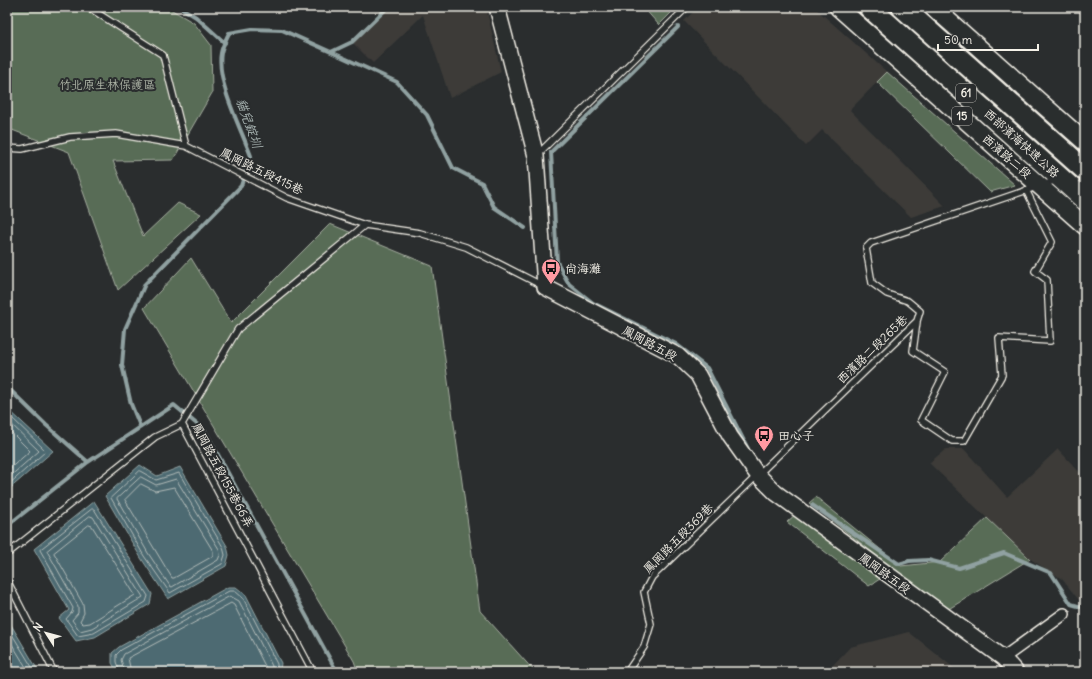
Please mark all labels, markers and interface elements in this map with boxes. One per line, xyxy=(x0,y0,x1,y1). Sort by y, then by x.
scale bar xyxy=(938,26,1038,52)
text: 50 m xyxy=(944,32,973,47)
park label: 竹北原生林保護區 xyxy=(59,77,155,92)
road number: 61 xyxy=(956,84,976,102)
water label: 貓兒錠圳 xyxy=(232,96,267,152)
street label: 西部濱海快速公路 xyxy=(981,105,1063,181)
road number: 15 xyxy=(952,107,972,125)
street label: 西濱路二段 xyxy=(979,131,1035,181)
street label: 鳳岡路五段415巷 xyxy=(218,144,306,198)
bus stop icon: 尚海灘 xyxy=(540,257,562,285)
place label: 尚海灘 xyxy=(565,261,601,276)
street label: 西濱路二段265巷 xyxy=(834,312,910,386)
street label: 鳳岡路五段 xyxy=(620,322,680,364)
street label: 鳳岡路五段155巷66弄 xyxy=(189,420,257,530)
bus stop icon: 田心子 xyxy=(753,424,775,452)
place label: 田心子 xyxy=(778,428,814,443)
street label: 鳳岡路五段369巷 xyxy=(640,500,716,576)
street label: 鳳岡路五段 xyxy=(856,549,914,597)
north arrow xyxy=(26,613,66,653)
text: N xyxy=(30,620,46,634)

